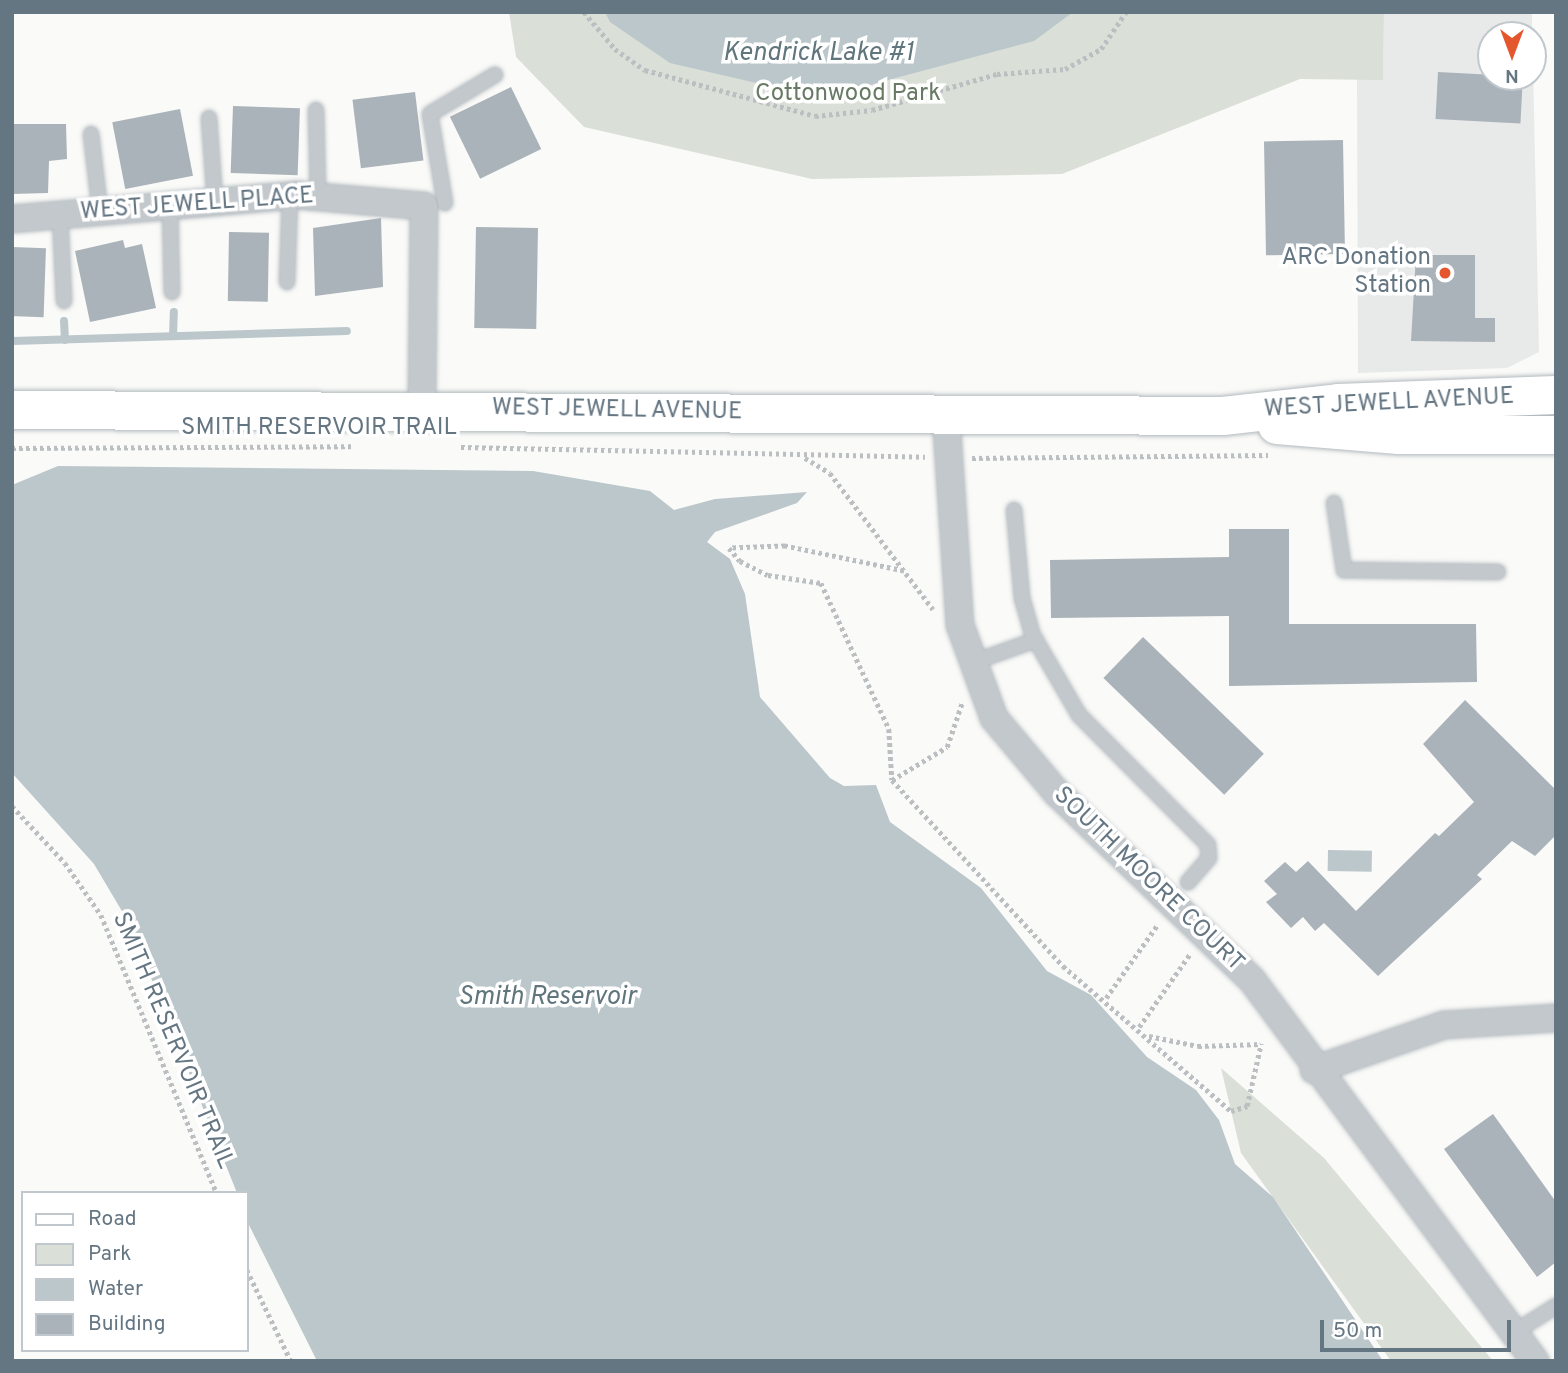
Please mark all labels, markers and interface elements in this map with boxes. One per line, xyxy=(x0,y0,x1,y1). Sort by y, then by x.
north arrow xyxy=(1477,21,1547,91)
water label: Kendrick Lake #1 xyxy=(723,38,913,70)
text: N xyxy=(1505,63,1519,87)
park label: Cottonwood Park xyxy=(755,81,941,109)
street label: WEST JEWELL PLACE xyxy=(79,182,315,228)
place label: ARC Donation Station xyxy=(1282,245,1431,301)
marker: ARC Donation Station xyxy=(1437,265,1453,281)
street label: WEST JEWELL AVENUE xyxy=(1262,383,1516,425)
street label: WEST JEWELL AVENUE xyxy=(490,394,744,428)
street label: SMITH RESERVOIR TRAIL xyxy=(181,415,457,443)
street label: SOUTH MOORE COURT xyxy=(1047,782,1249,978)
street label: SMITH RESERVOIR TRAIL xyxy=(105,908,239,1174)
water label: Smith Reservoir xyxy=(458,982,636,1014)
legend xyxy=(21,1191,248,1352)
text: Road xyxy=(88,1206,137,1233)
text: Park xyxy=(88,1241,131,1268)
text: Water xyxy=(88,1276,143,1303)
scale bar xyxy=(1323,1306,1514,1350)
text: Building xyxy=(88,1311,166,1338)
text: 50 m xyxy=(1333,1318,1382,1345)

